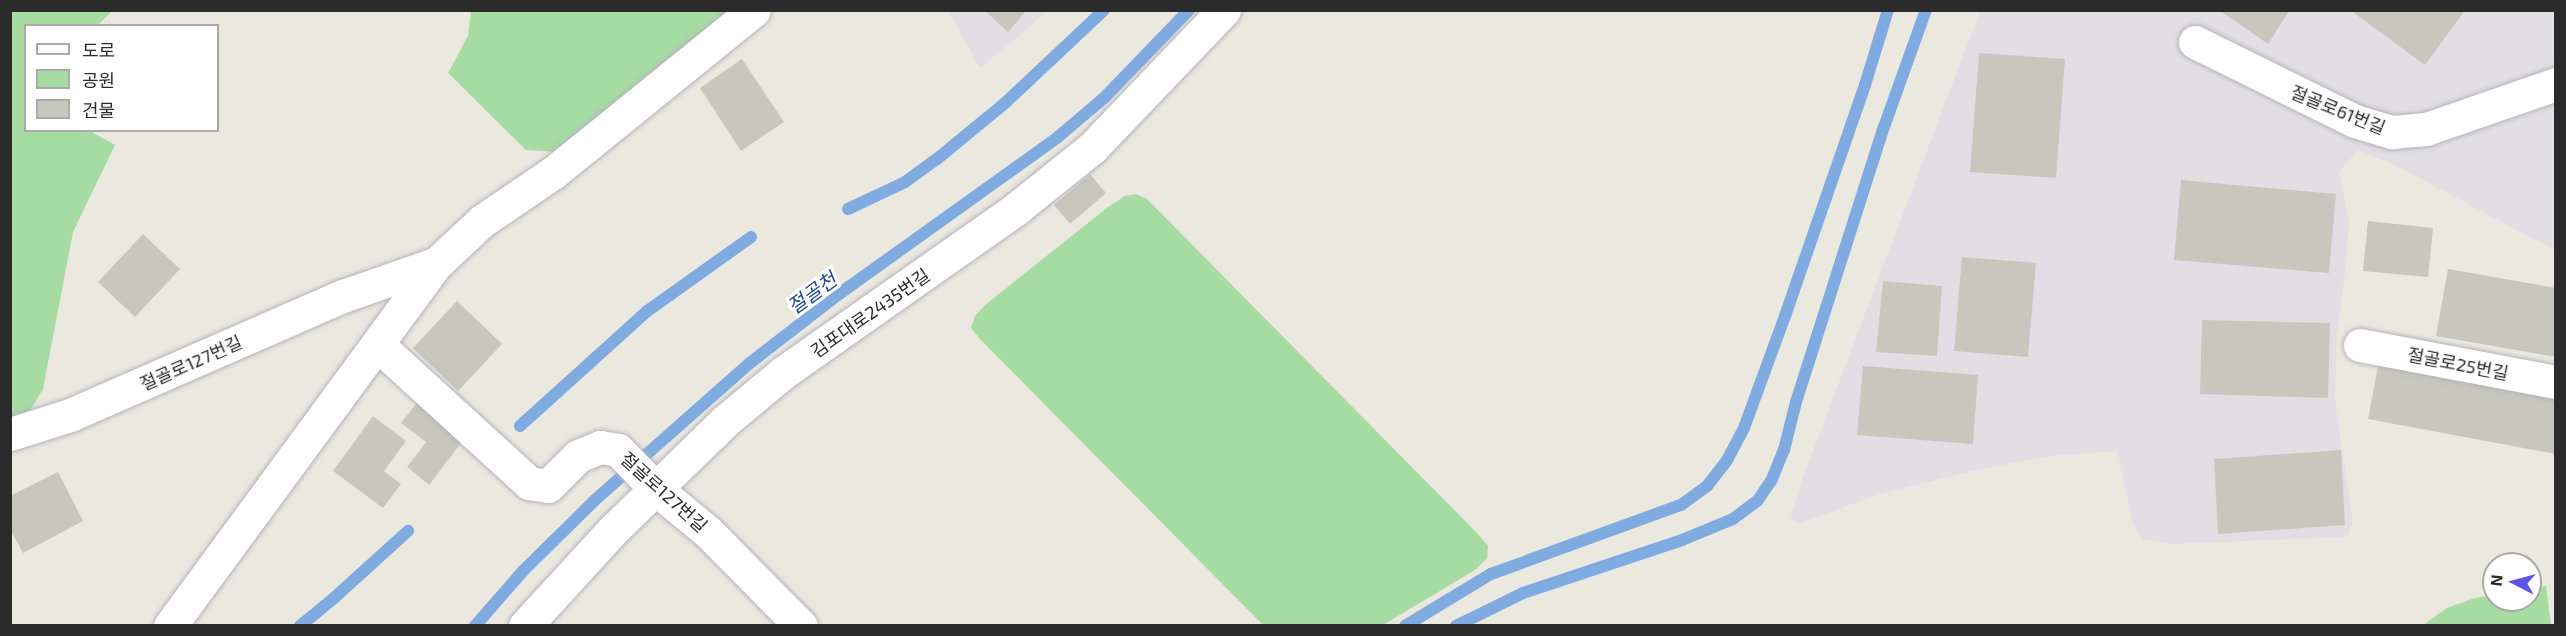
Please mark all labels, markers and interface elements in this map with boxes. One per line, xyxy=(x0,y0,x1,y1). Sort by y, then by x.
legend xyxy=(24,24,219,132)
text: 도로 xyxy=(82,39,115,61)
text: 공원 xyxy=(82,69,115,91)
street label: 절골로61번길 xyxy=(2287,81,2389,139)
text: 건물 xyxy=(82,99,115,121)
street label: 김포대로2435번길 xyxy=(806,264,934,362)
water label: 절골천 xyxy=(783,267,841,319)
street label: 절골로127번길 xyxy=(137,331,245,395)
street label: 절골로25번길 xyxy=(2406,344,2510,384)
street label: 절골로127번길 xyxy=(616,447,712,537)
north arrow xyxy=(2482,552,2542,612)
text: N xyxy=(2486,574,2506,587)

